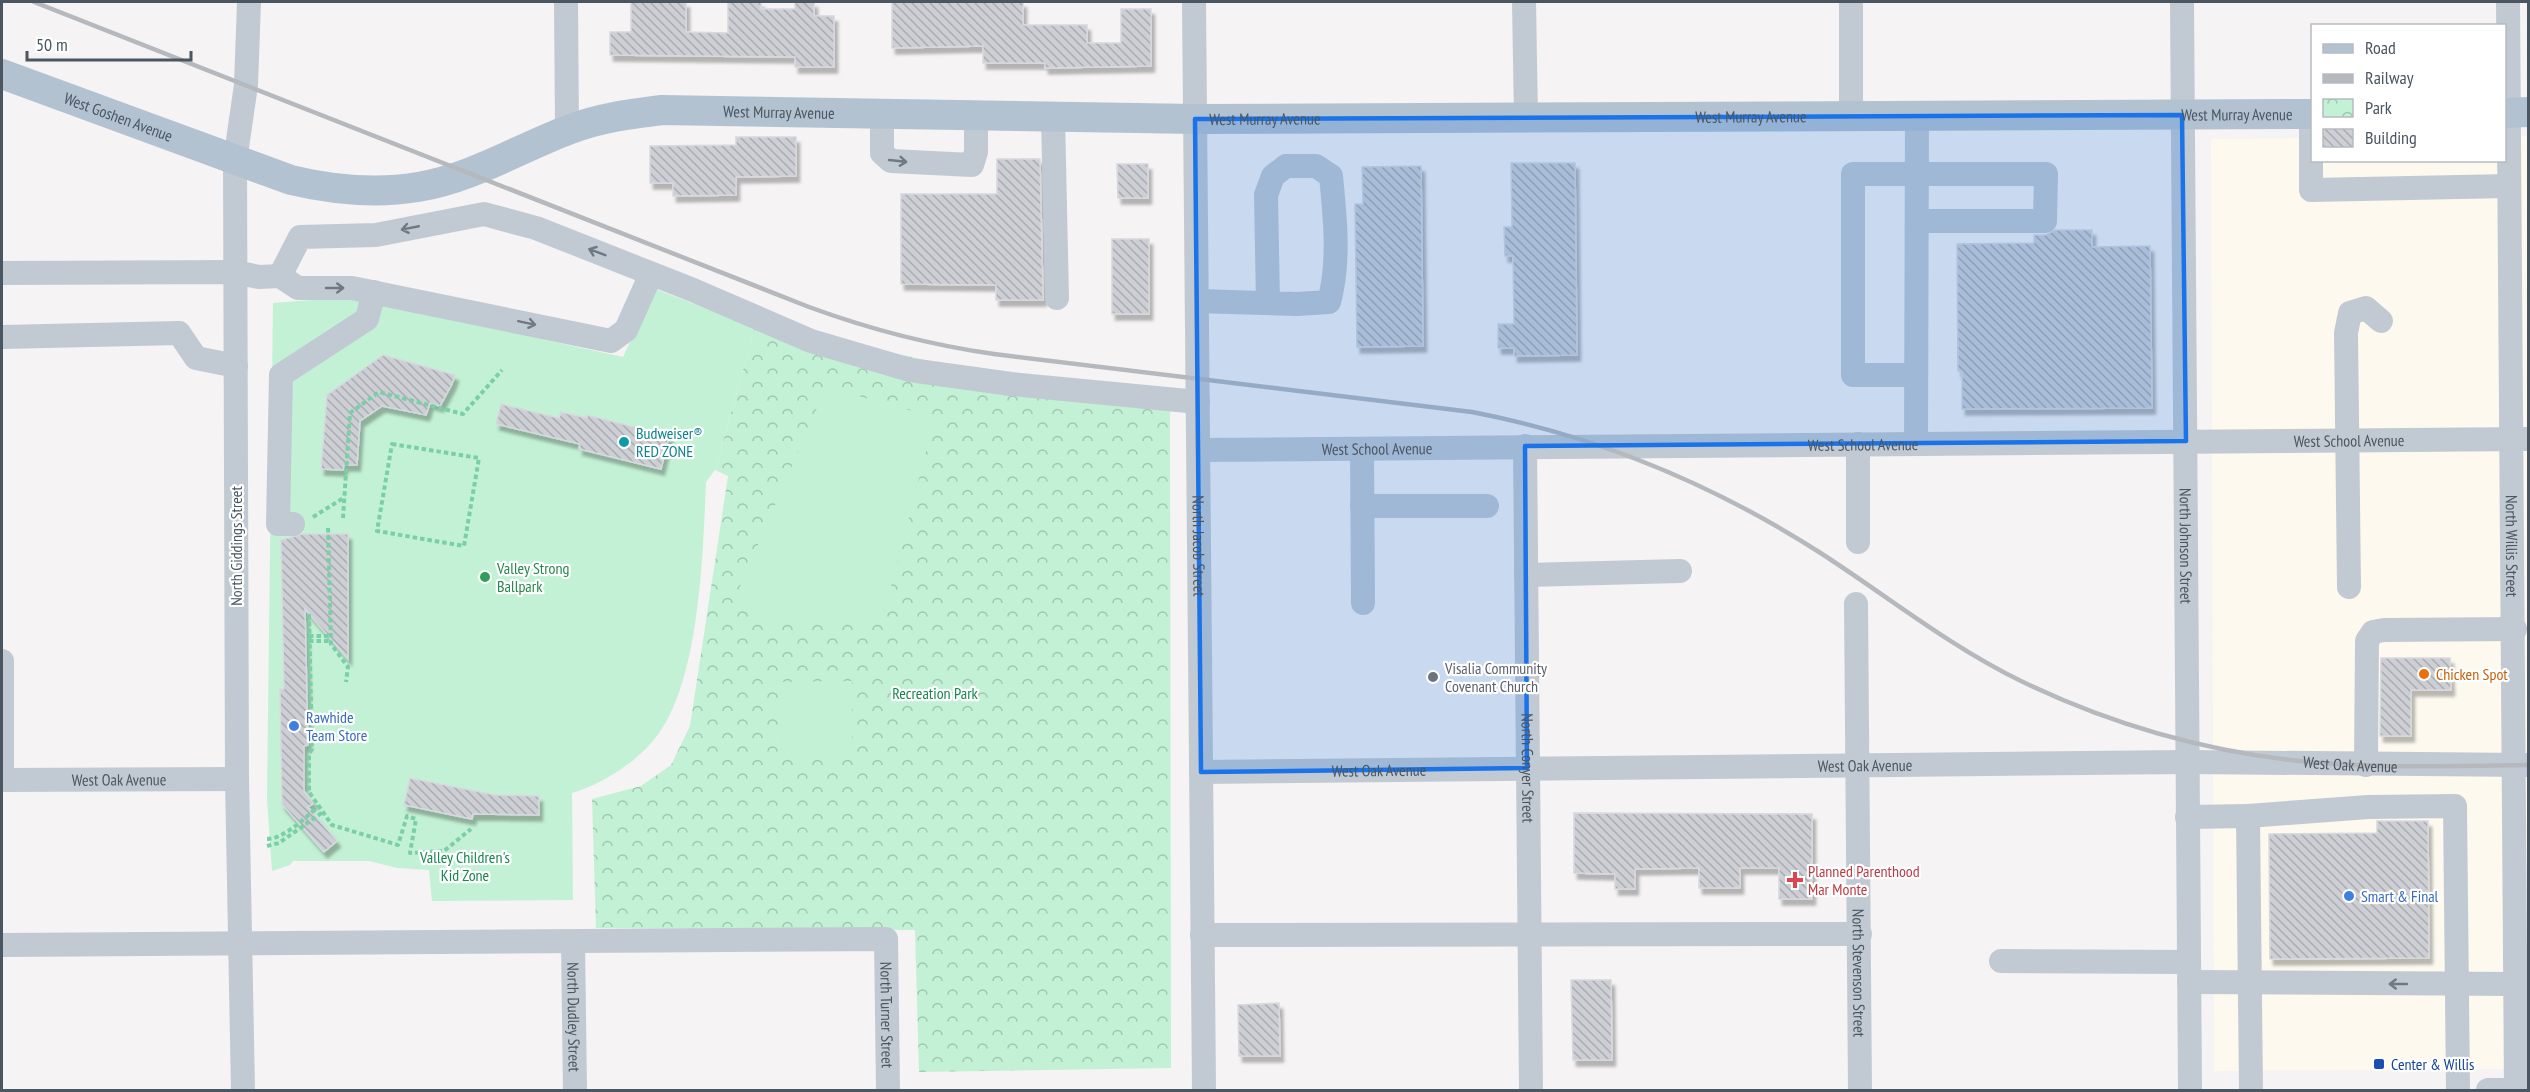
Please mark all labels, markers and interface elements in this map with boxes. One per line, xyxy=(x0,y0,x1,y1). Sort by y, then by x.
scale bar xyxy=(27,24,190,62)
legend xyxy=(2311,24,2506,162)
text: 50 m xyxy=(36,33,68,56)
text: Road xyxy=(2365,36,2396,59)
text: Railway xyxy=(2365,66,2414,89)
street label: West Goshen Avenue xyxy=(61,88,176,146)
text: Park xyxy=(2365,96,2392,119)
street label: West Murray Avenue xyxy=(723,101,835,123)
street label: West Murray Avenue xyxy=(2181,104,2293,125)
street label: West Murray Avenue xyxy=(1695,106,1807,127)
street label: West Murray Avenue xyxy=(1209,108,1321,129)
text: Building xyxy=(2365,126,2417,149)
one-way arrow xyxy=(888,156,908,167)
one-way arrow xyxy=(400,223,420,234)
one-way arrow xyxy=(588,246,607,257)
one-way arrow xyxy=(325,282,345,294)
one-way arrow xyxy=(517,318,536,329)
place label: Budweiser® RED ZONE xyxy=(636,423,703,461)
street label: West School Avenue xyxy=(2294,430,2404,451)
street label: West School Avenue xyxy=(1808,434,1918,455)
marker: Budweiser® RED ZONE xyxy=(617,435,631,449)
street label: West School Avenue xyxy=(1322,438,1432,459)
street label: North Giddings Street xyxy=(226,486,246,606)
street label: North Johnson Street xyxy=(2176,488,2196,605)
street label: North Jacob Street xyxy=(1189,495,1209,597)
street label: North Willis Street xyxy=(2502,495,2522,598)
place label: Valley Strong Ballpark xyxy=(496,558,569,596)
marker: Valley Strong Ballpark xyxy=(478,570,492,584)
place label: Visalia Community Covenant Church xyxy=(1444,658,1547,696)
place label: Chicken Spot xyxy=(2436,664,2508,684)
marker: Chicken Spot xyxy=(2417,667,2431,681)
marker: Visalia Community Covenant Church xyxy=(1426,670,1440,684)
park label: Recreation Park xyxy=(892,683,979,703)
place label: Rawhide Team Store xyxy=(306,707,367,745)
street label: North Conyer Street xyxy=(1517,713,1539,823)
marker: Rawhide Team Store xyxy=(287,719,301,733)
street label: West Oak Avenue xyxy=(2302,751,2398,776)
street label: West Oak Avenue xyxy=(1818,755,1912,776)
street label: West Oak Avenue xyxy=(1332,760,1426,781)
street label: West Oak Avenue xyxy=(72,769,166,790)
park label: Valley Children's Kid Zone xyxy=(419,847,510,885)
place label: Planned Parenthood Mar Monte xyxy=(1808,861,1920,899)
marker: Planned Parenthood Mar Monte xyxy=(1786,871,1804,889)
place label: Smart & Final xyxy=(2361,886,2439,906)
marker: Smart & Final xyxy=(2342,889,2356,903)
street label: North Stevenson Street xyxy=(1849,909,1870,1038)
street label: North Dudley Street xyxy=(563,962,585,1073)
street label: North Turner Street xyxy=(876,962,898,1069)
one-way arrow xyxy=(2389,978,2409,990)
place label: Center & Willis xyxy=(2391,1054,2474,1074)
marker: Center & Willis xyxy=(2372,1057,2386,1071)

